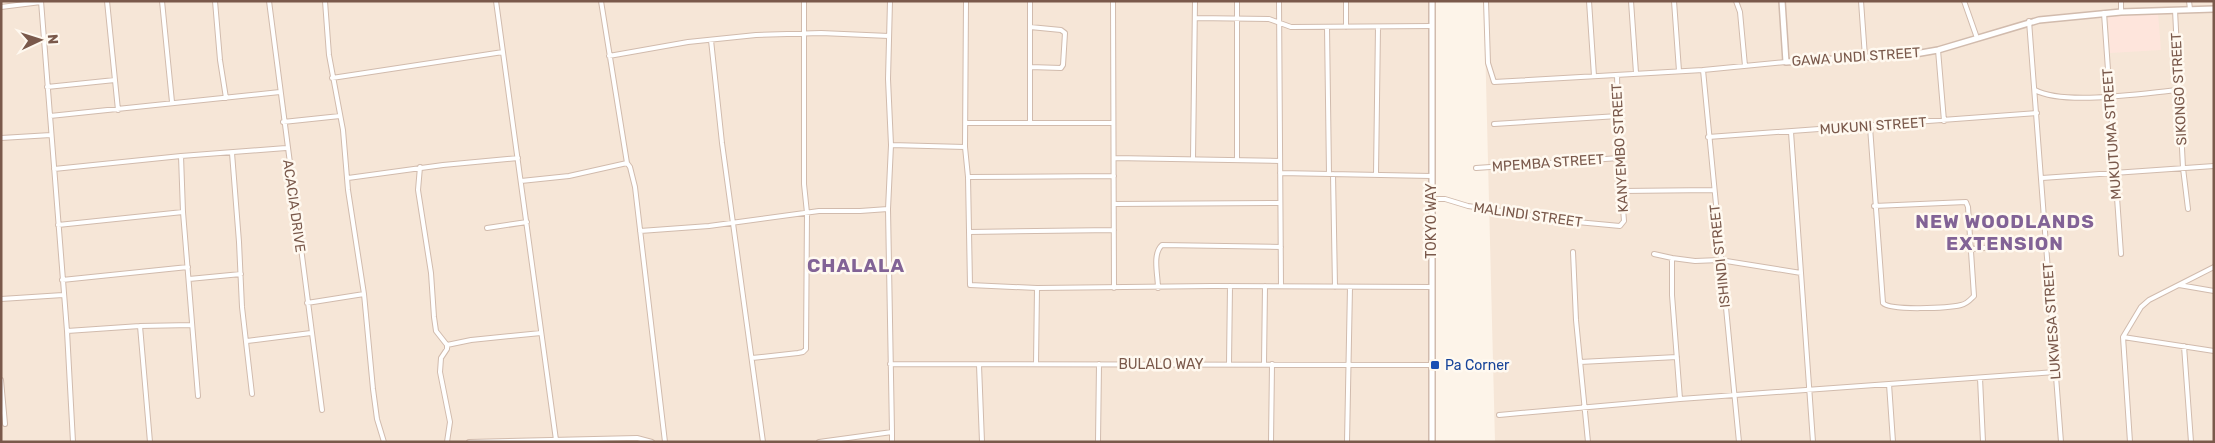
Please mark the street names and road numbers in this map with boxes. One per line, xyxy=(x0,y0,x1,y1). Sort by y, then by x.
street label: SIKONGO STREET xyxy=(2168,32,2190,146)
street label: GAWA UNDI STREET xyxy=(1791,44,1921,70)
street label: MUKUTUMA STREET xyxy=(2099,68,2125,200)
street label: KANYEMBO STREET xyxy=(1608,83,1632,213)
street label: MUKUNI STREET xyxy=(1819,114,1927,138)
street label: MPEMBA STREET xyxy=(1491,151,1605,175)
street label: ACACIA DRIVE xyxy=(279,159,309,253)
street label: TOKYO WAY xyxy=(1423,183,1440,259)
street label: MALINDI STREET xyxy=(1472,199,1584,231)
street label: ISHINDI STREET xyxy=(1706,203,1734,309)
street label: LUKWESA STREET xyxy=(2039,262,2065,380)
street label: BULALO WAY xyxy=(1118,356,1204,373)

